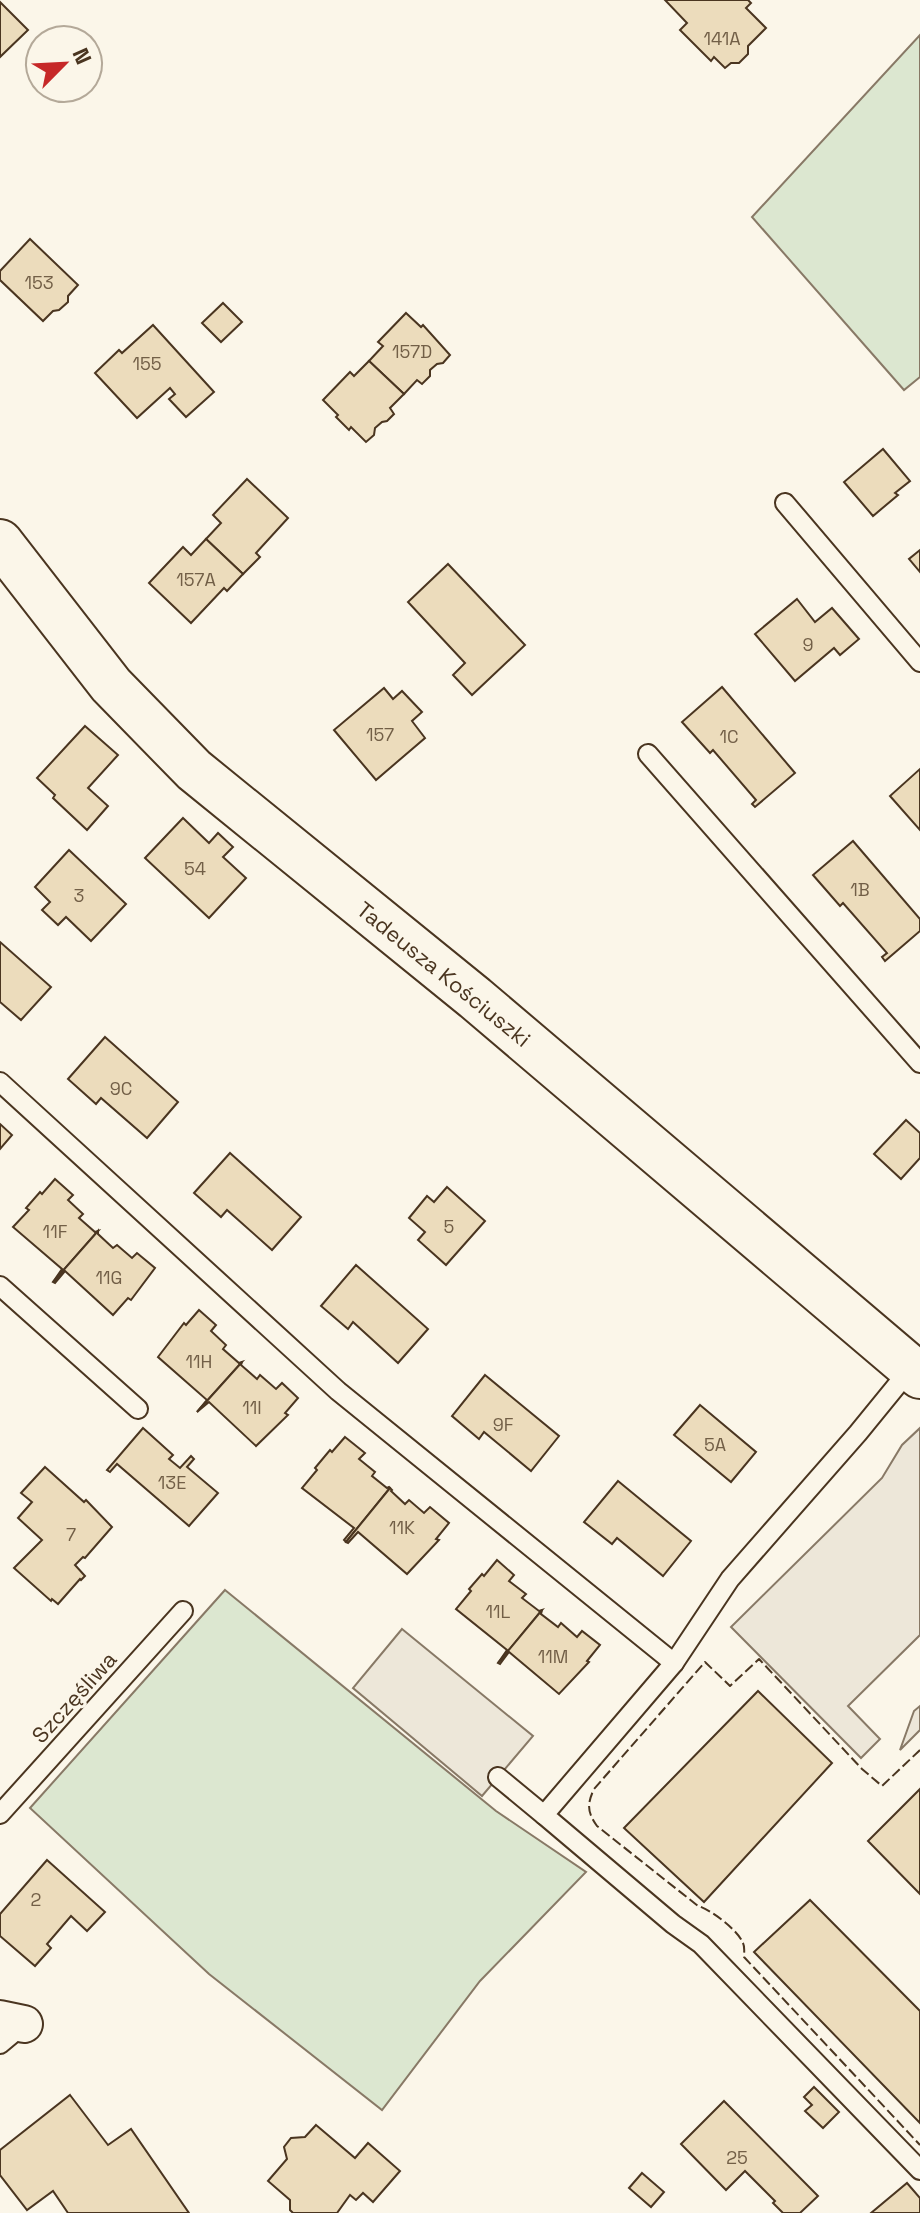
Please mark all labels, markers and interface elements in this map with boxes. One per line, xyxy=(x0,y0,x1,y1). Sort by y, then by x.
north arrow xyxy=(24,24,104,104)
house number: 141A xyxy=(703,27,741,50)
text: N xyxy=(66,43,98,68)
house number: 153 xyxy=(24,271,54,294)
house number: 157D xyxy=(392,340,432,363)
house number: 155 xyxy=(132,352,162,375)
house number: 157A xyxy=(176,568,216,591)
house number: 9 xyxy=(802,633,814,656)
house number: 157 xyxy=(366,723,394,746)
house number: 1C xyxy=(719,725,739,748)
house number: 54 xyxy=(184,857,206,880)
house number: 1B xyxy=(850,878,870,901)
house number: 3 xyxy=(74,884,84,907)
street label: Tadeusza Kościuszki xyxy=(351,895,537,1053)
house number: 9C xyxy=(110,1077,132,1100)
house number: 5 xyxy=(444,1215,454,1238)
house number: 11F xyxy=(43,1220,68,1243)
house number: 11G xyxy=(96,1266,122,1289)
house number: 11H xyxy=(186,1350,212,1373)
house number: 11I xyxy=(242,1396,262,1419)
house number: 9F xyxy=(493,1413,514,1436)
house number: 5A xyxy=(704,1433,726,1456)
house number: 13E xyxy=(158,1471,186,1494)
house number: 11K xyxy=(389,1516,415,1539)
house number: 7 xyxy=(66,1523,76,1546)
house number: 11L xyxy=(486,1600,511,1623)
street label: Szczęśliwa xyxy=(26,1645,123,1749)
house number: 11M xyxy=(538,1645,568,1668)
house number: 2 xyxy=(31,1888,41,1911)
house number: 25 xyxy=(726,2146,748,2169)

